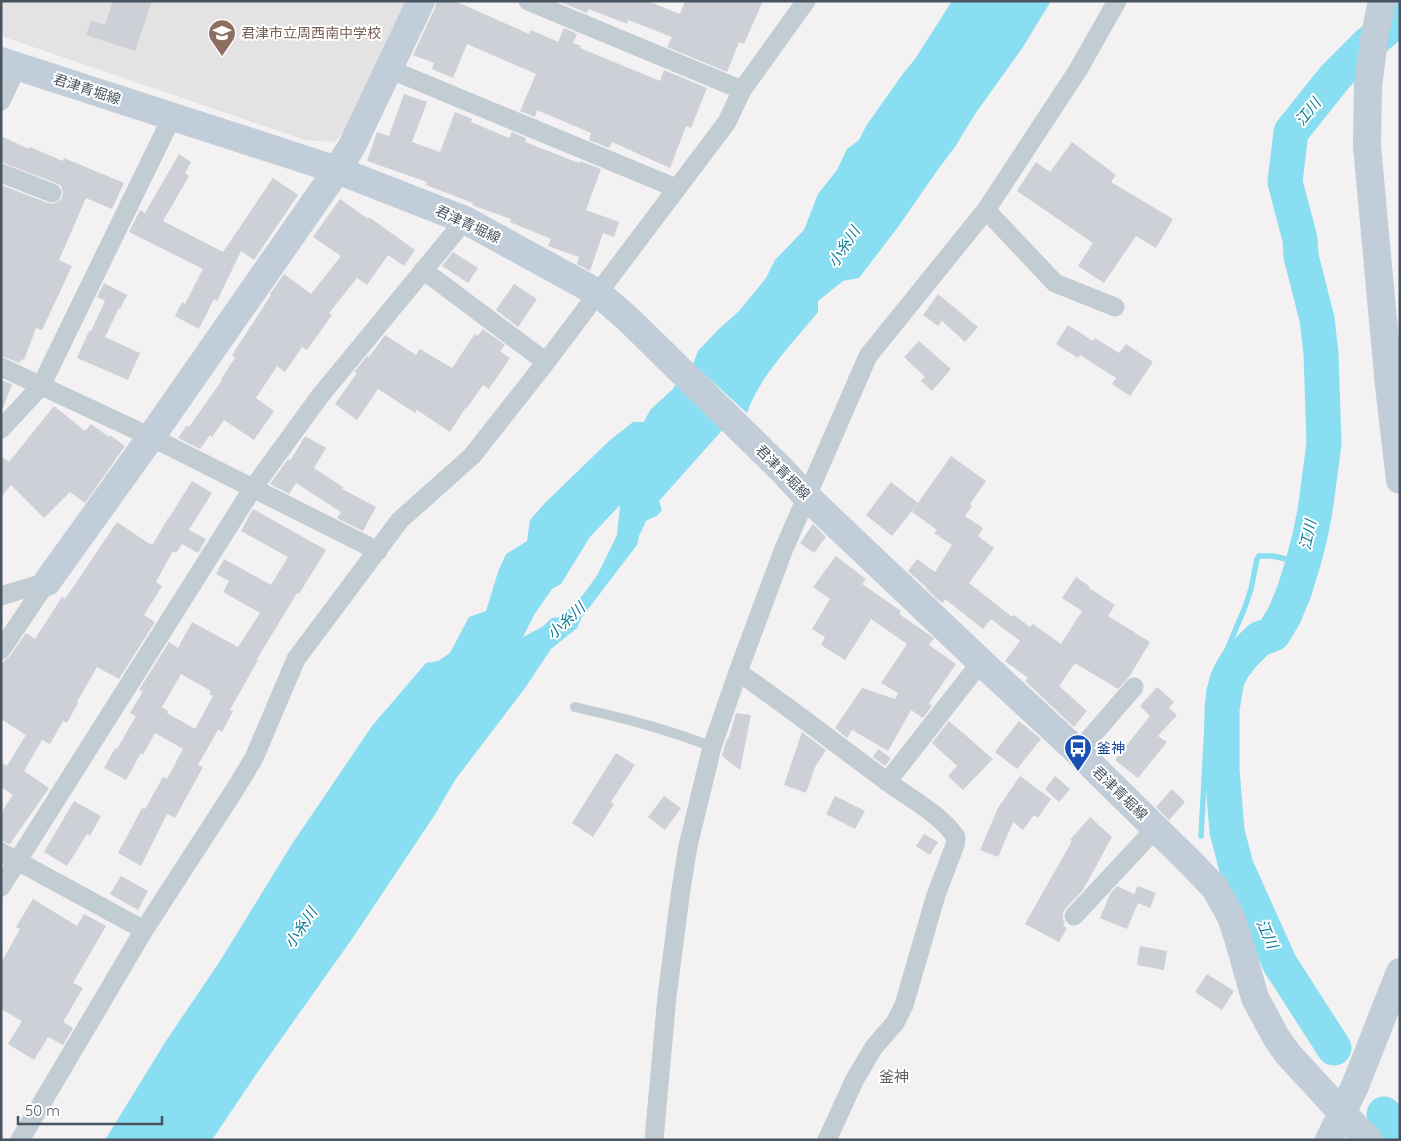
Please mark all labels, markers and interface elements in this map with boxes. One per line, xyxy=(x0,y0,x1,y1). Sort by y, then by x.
school or university icon: 君津市立周西南中学校 xyxy=(207,18,237,57)
place label: 君津市立周西南中学校 xyxy=(241,24,381,42)
street label: 君津青堀線 xyxy=(51,70,123,108)
water label: 江川 xyxy=(1291,93,1326,129)
street label: 君津青堀線 xyxy=(432,201,504,247)
water label: 小糸川 xyxy=(823,221,865,271)
street label: 君津青堀線 xyxy=(752,441,814,503)
water label: 江川 xyxy=(1295,516,1320,552)
water label: 小糸川 xyxy=(543,597,590,643)
bus stop icon: 釜神 xyxy=(1063,733,1093,772)
place label: 釜神 xyxy=(1097,739,1125,757)
street label: 君津青堀線 xyxy=(1089,762,1151,824)
water label: 小糸川 xyxy=(280,902,322,952)
water label: 江川 xyxy=(1253,916,1283,953)
district label: 釜神 xyxy=(879,1067,909,1086)
scale bar xyxy=(18,1094,161,1126)
text: 50 m xyxy=(25,1101,60,1120)

